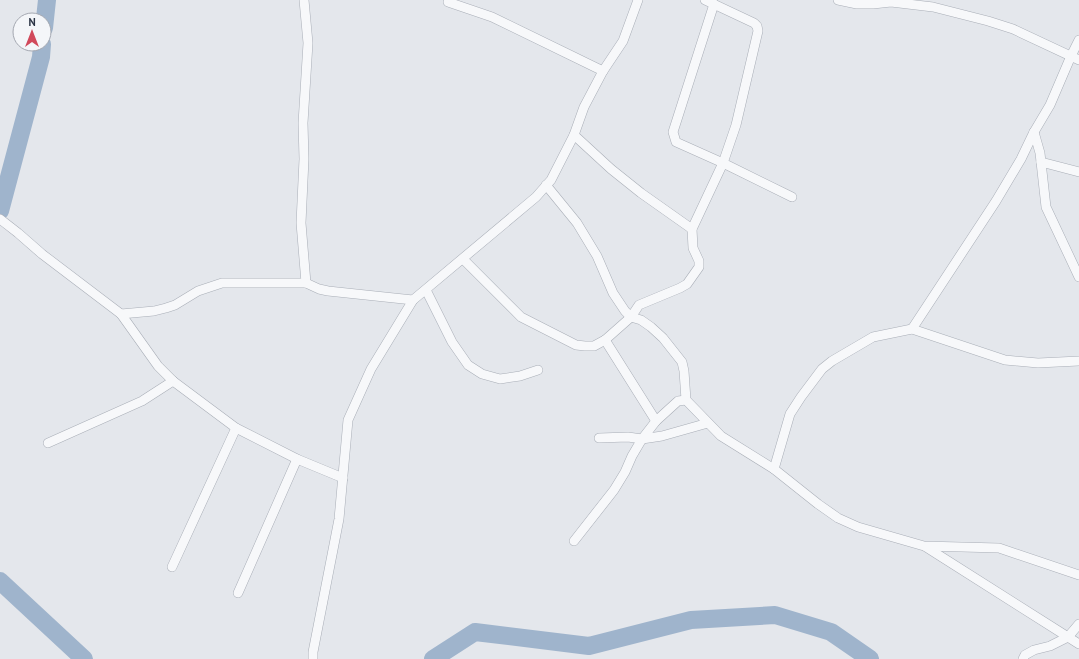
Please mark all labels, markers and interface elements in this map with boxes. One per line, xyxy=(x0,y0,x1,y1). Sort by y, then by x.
north arrow xyxy=(12,12,52,52)
text: N xyxy=(28,15,36,29)

